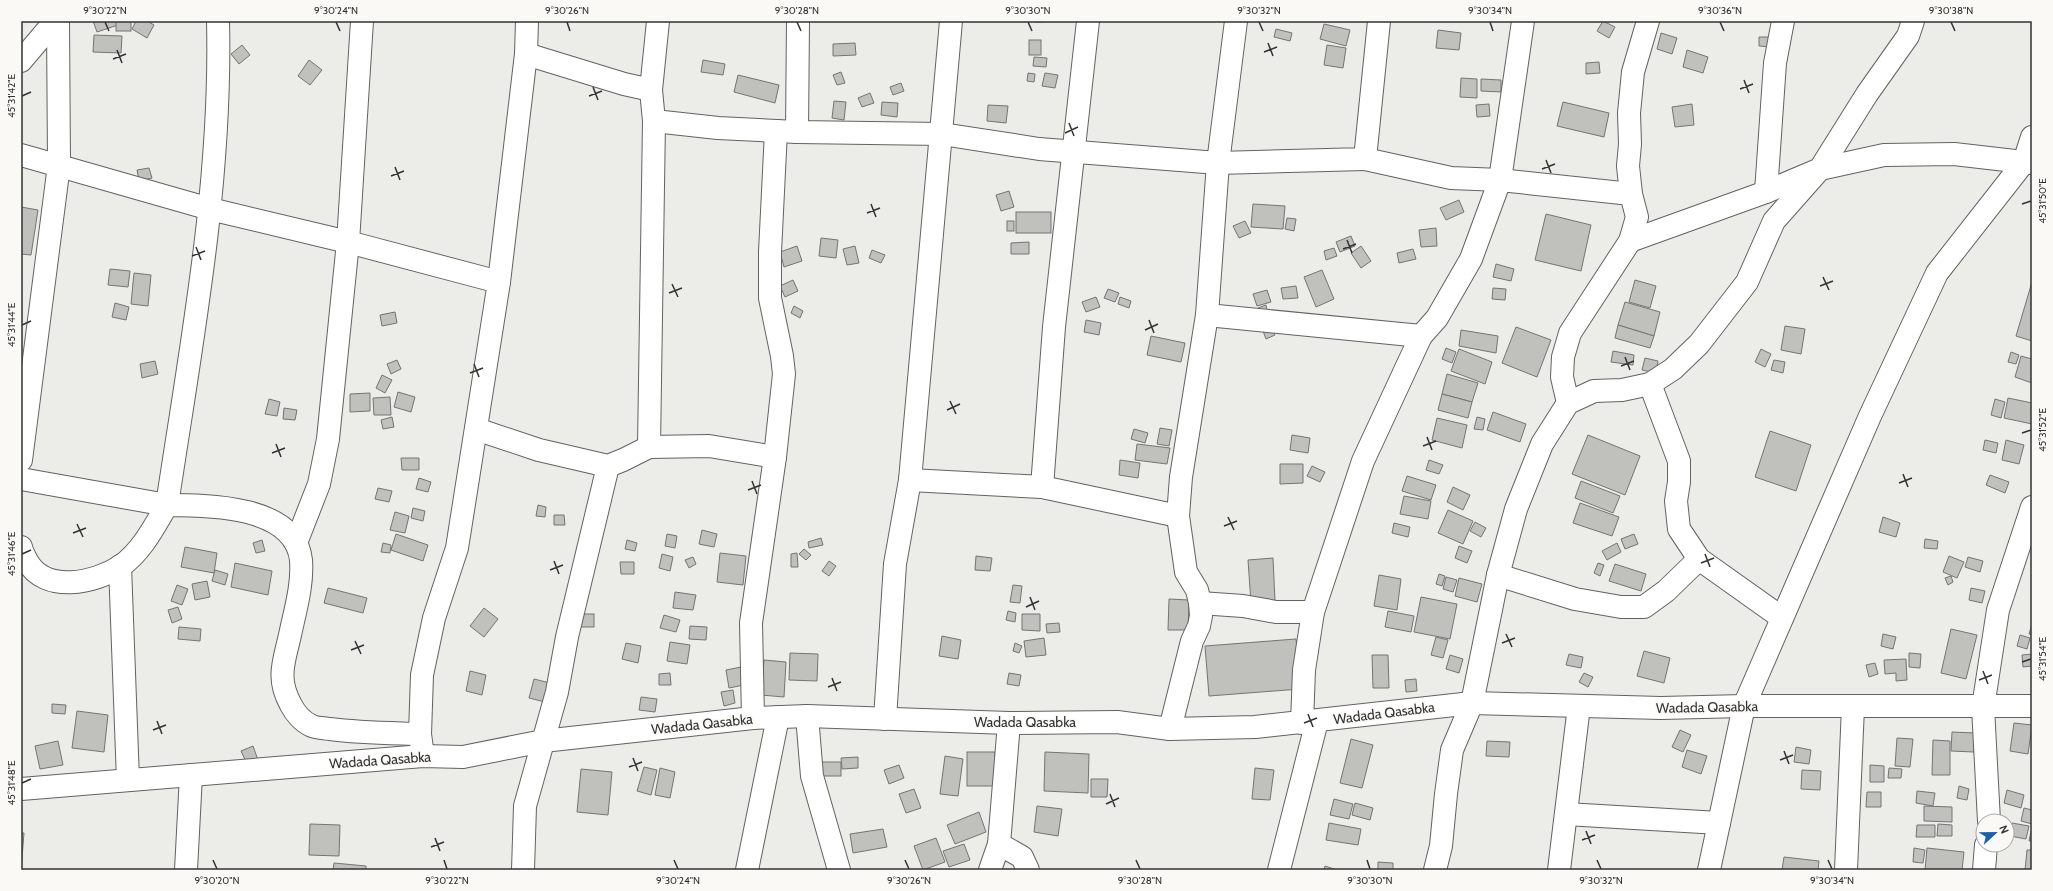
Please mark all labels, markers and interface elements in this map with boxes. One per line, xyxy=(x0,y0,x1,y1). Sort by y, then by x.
text: 9°30'22"N xyxy=(83,4,127,17)
text: 9°30'24"N xyxy=(314,4,358,17)
text: 9°30'26"N xyxy=(545,4,589,17)
text: 9°30'28"N xyxy=(775,4,819,17)
text: 9°30'30"N xyxy=(1005,4,1051,17)
text: 9°30'32"N xyxy=(1237,4,1281,17)
text: 9°30'34"N xyxy=(1468,4,1512,17)
text: 9°30'36"N xyxy=(1698,4,1742,17)
text: 9°30'38"N xyxy=(1929,4,1973,17)
text: 45°31'42"E xyxy=(5,74,18,118)
text: 45°31'50"E xyxy=(2036,178,2049,224)
text: 45°31'44"E xyxy=(5,302,18,347)
text: 45°31'52"E xyxy=(2036,408,2049,452)
text: 45°31'46"E xyxy=(5,531,18,576)
text: 45°31'54"E xyxy=(2036,636,2049,681)
street label: Wadada Qasabka xyxy=(1656,697,1758,717)
street label: Wadada Qasabka xyxy=(1332,698,1436,728)
street label: Wadada Qasabka xyxy=(650,710,754,738)
street label: Wadada Qasabka xyxy=(974,713,1076,731)
street label: Wadada Qasabka xyxy=(328,747,432,773)
text: 45°31'48"E xyxy=(5,760,18,805)
north arrow xyxy=(1975,813,2015,853)
text: N xyxy=(1996,823,2012,835)
text: 9°30'20"N xyxy=(194,874,240,887)
text: 9°30'22"N xyxy=(425,874,469,887)
text: 9°30'24"N xyxy=(656,874,700,887)
text: 9°30'26"N xyxy=(887,874,931,887)
text: 9°30'28"N xyxy=(1118,874,1162,887)
text: 9°30'30"N xyxy=(1347,874,1393,887)
text: 9°30'32"N xyxy=(1579,874,1623,887)
text: 9°30'34"N xyxy=(1810,874,1854,887)

